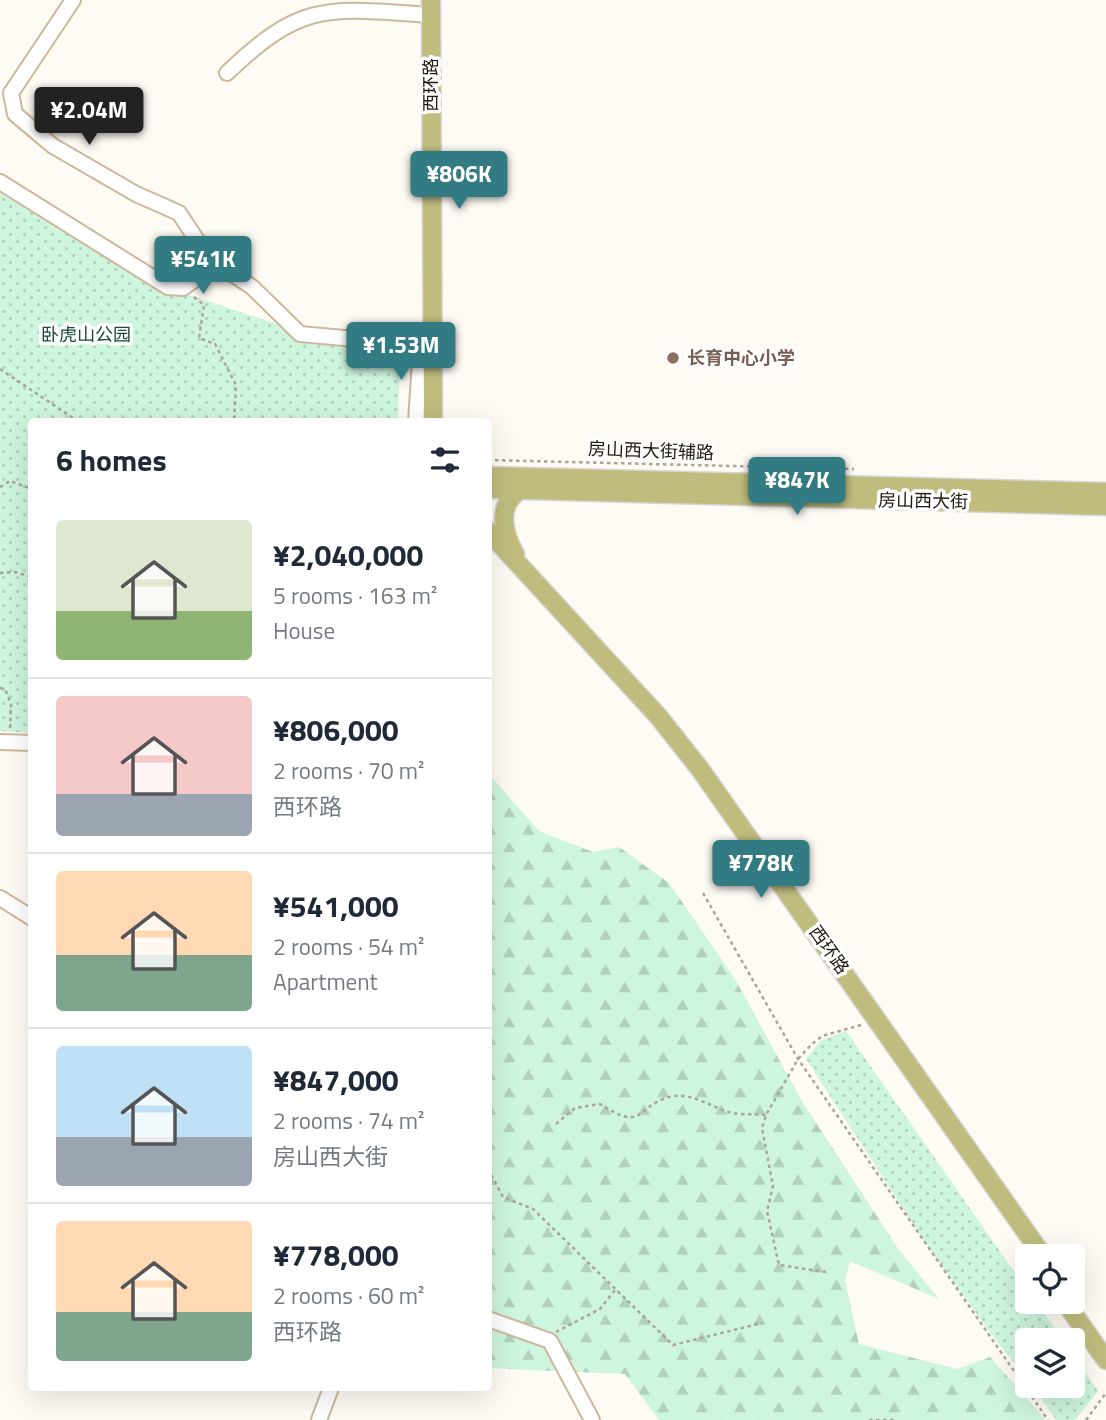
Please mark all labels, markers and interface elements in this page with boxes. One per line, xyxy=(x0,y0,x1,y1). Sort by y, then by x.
street label: 西环路 xyxy=(417,58,444,112)
pin: ¥2.04M xyxy=(32,88,146,147)
text: ¥2.04M xyxy=(50,92,128,127)
pin: ¥806K xyxy=(410,152,508,211)
text: ¥806K xyxy=(426,156,492,191)
pin: ¥541K xyxy=(154,236,252,296)
text: ¥541K xyxy=(170,241,236,276)
park label: 卧虎山公园 xyxy=(41,321,131,348)
pin: ¥1.53M xyxy=(344,322,458,382)
text: ¥1.53M xyxy=(362,327,440,362)
place label: 长育中心小学 xyxy=(687,344,795,371)
marker: 长育中心小学 xyxy=(665,350,681,366)
street label: 房山西大街辅路 xyxy=(588,435,714,466)
text: 6 homes xyxy=(56,437,167,483)
icon: filters xyxy=(426,441,464,479)
pin: ¥847K xyxy=(748,458,846,517)
text: ¥847K xyxy=(764,462,830,497)
street label: 房山西大街 xyxy=(878,486,968,515)
text: ¥2,040,000 xyxy=(273,532,423,578)
icon: home xyxy=(112,548,196,632)
text: 5 rooms · 163 m² xyxy=(273,578,437,613)
text: House xyxy=(273,613,335,648)
text: ¥806,000 xyxy=(273,707,399,753)
icon: home xyxy=(112,724,196,808)
text: 2 rooms · 70 m² xyxy=(273,753,424,788)
text: 西环路 xyxy=(273,789,342,824)
pin: ¥778K xyxy=(712,841,810,900)
text: ¥778K xyxy=(728,845,794,880)
text: ¥541,000 xyxy=(273,883,399,929)
icon: home xyxy=(112,899,196,983)
street label: 西环路 xyxy=(803,920,856,980)
text: 2 rooms · 54 m² xyxy=(273,929,424,964)
text: Apartment xyxy=(273,964,378,999)
text: ¥847,000 xyxy=(273,1057,399,1103)
icon: home xyxy=(112,1074,196,1158)
text: 2 rooms · 74 m² xyxy=(273,1103,424,1138)
text: 房山西大街 xyxy=(273,1139,388,1174)
text: ¥778,000 xyxy=(273,1232,399,1278)
map controls xyxy=(1015,1244,1085,1398)
button: locate xyxy=(1015,1244,1085,1314)
icon: home xyxy=(112,1249,196,1333)
text: 2 rooms · 60 m² xyxy=(273,1278,424,1313)
text: 西环路 xyxy=(273,1314,342,1349)
button: layers xyxy=(1015,1328,1085,1398)

